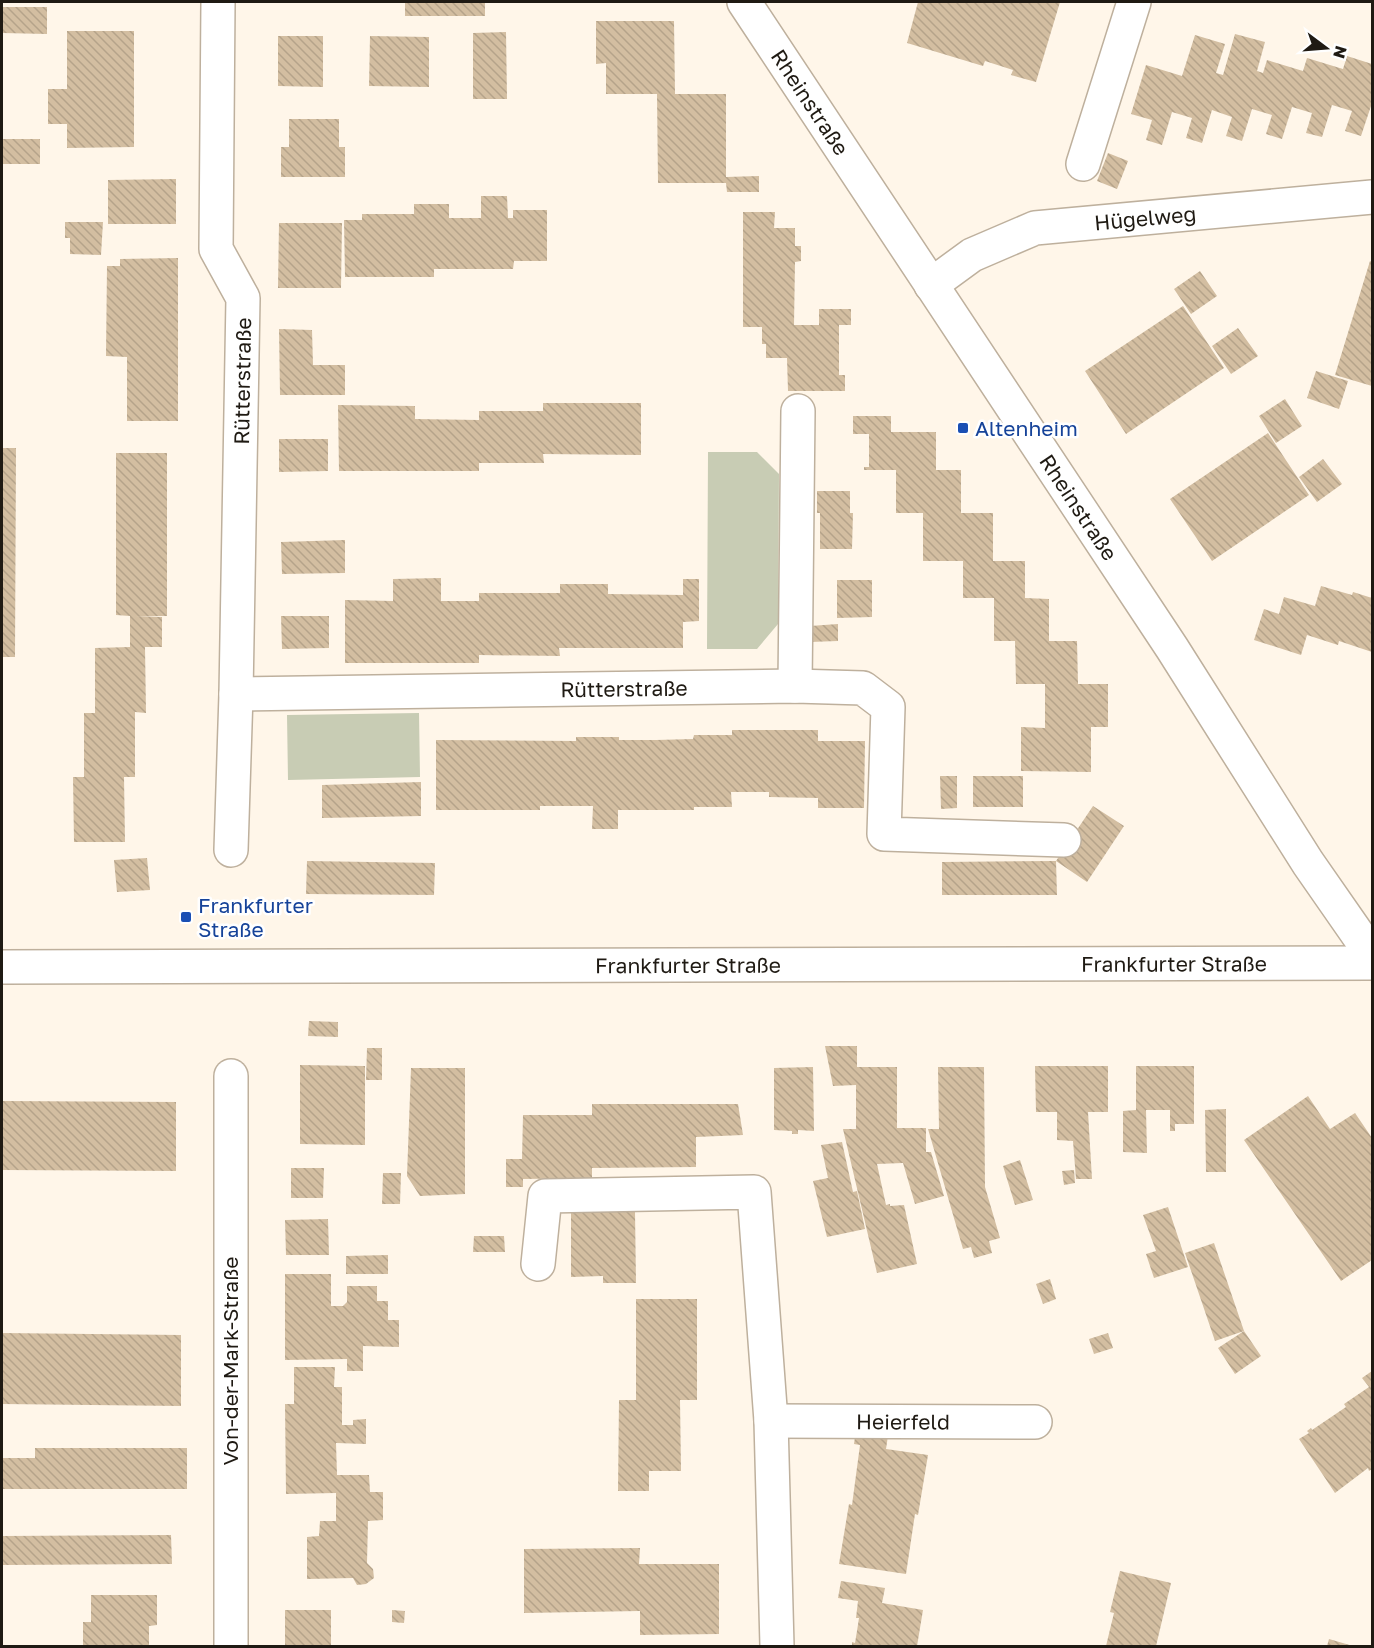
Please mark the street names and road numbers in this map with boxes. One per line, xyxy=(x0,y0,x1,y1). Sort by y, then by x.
street label: Rheinstraße xyxy=(766,44,855,160)
street label: Hügelweg xyxy=(1093,200,1197,235)
street label: Rütterstraße xyxy=(228,317,256,445)
street label: Rheinstraße xyxy=(1034,449,1123,565)
street label: Rütterstraße xyxy=(560,675,688,702)
street label: Frankfurter Straße xyxy=(1081,950,1267,977)
street label: Frankfurter Straße xyxy=(595,952,781,978)
street label: Von-der-Mark-Straße xyxy=(217,1256,243,1466)
street label: Heierfeld xyxy=(856,1408,950,1435)

